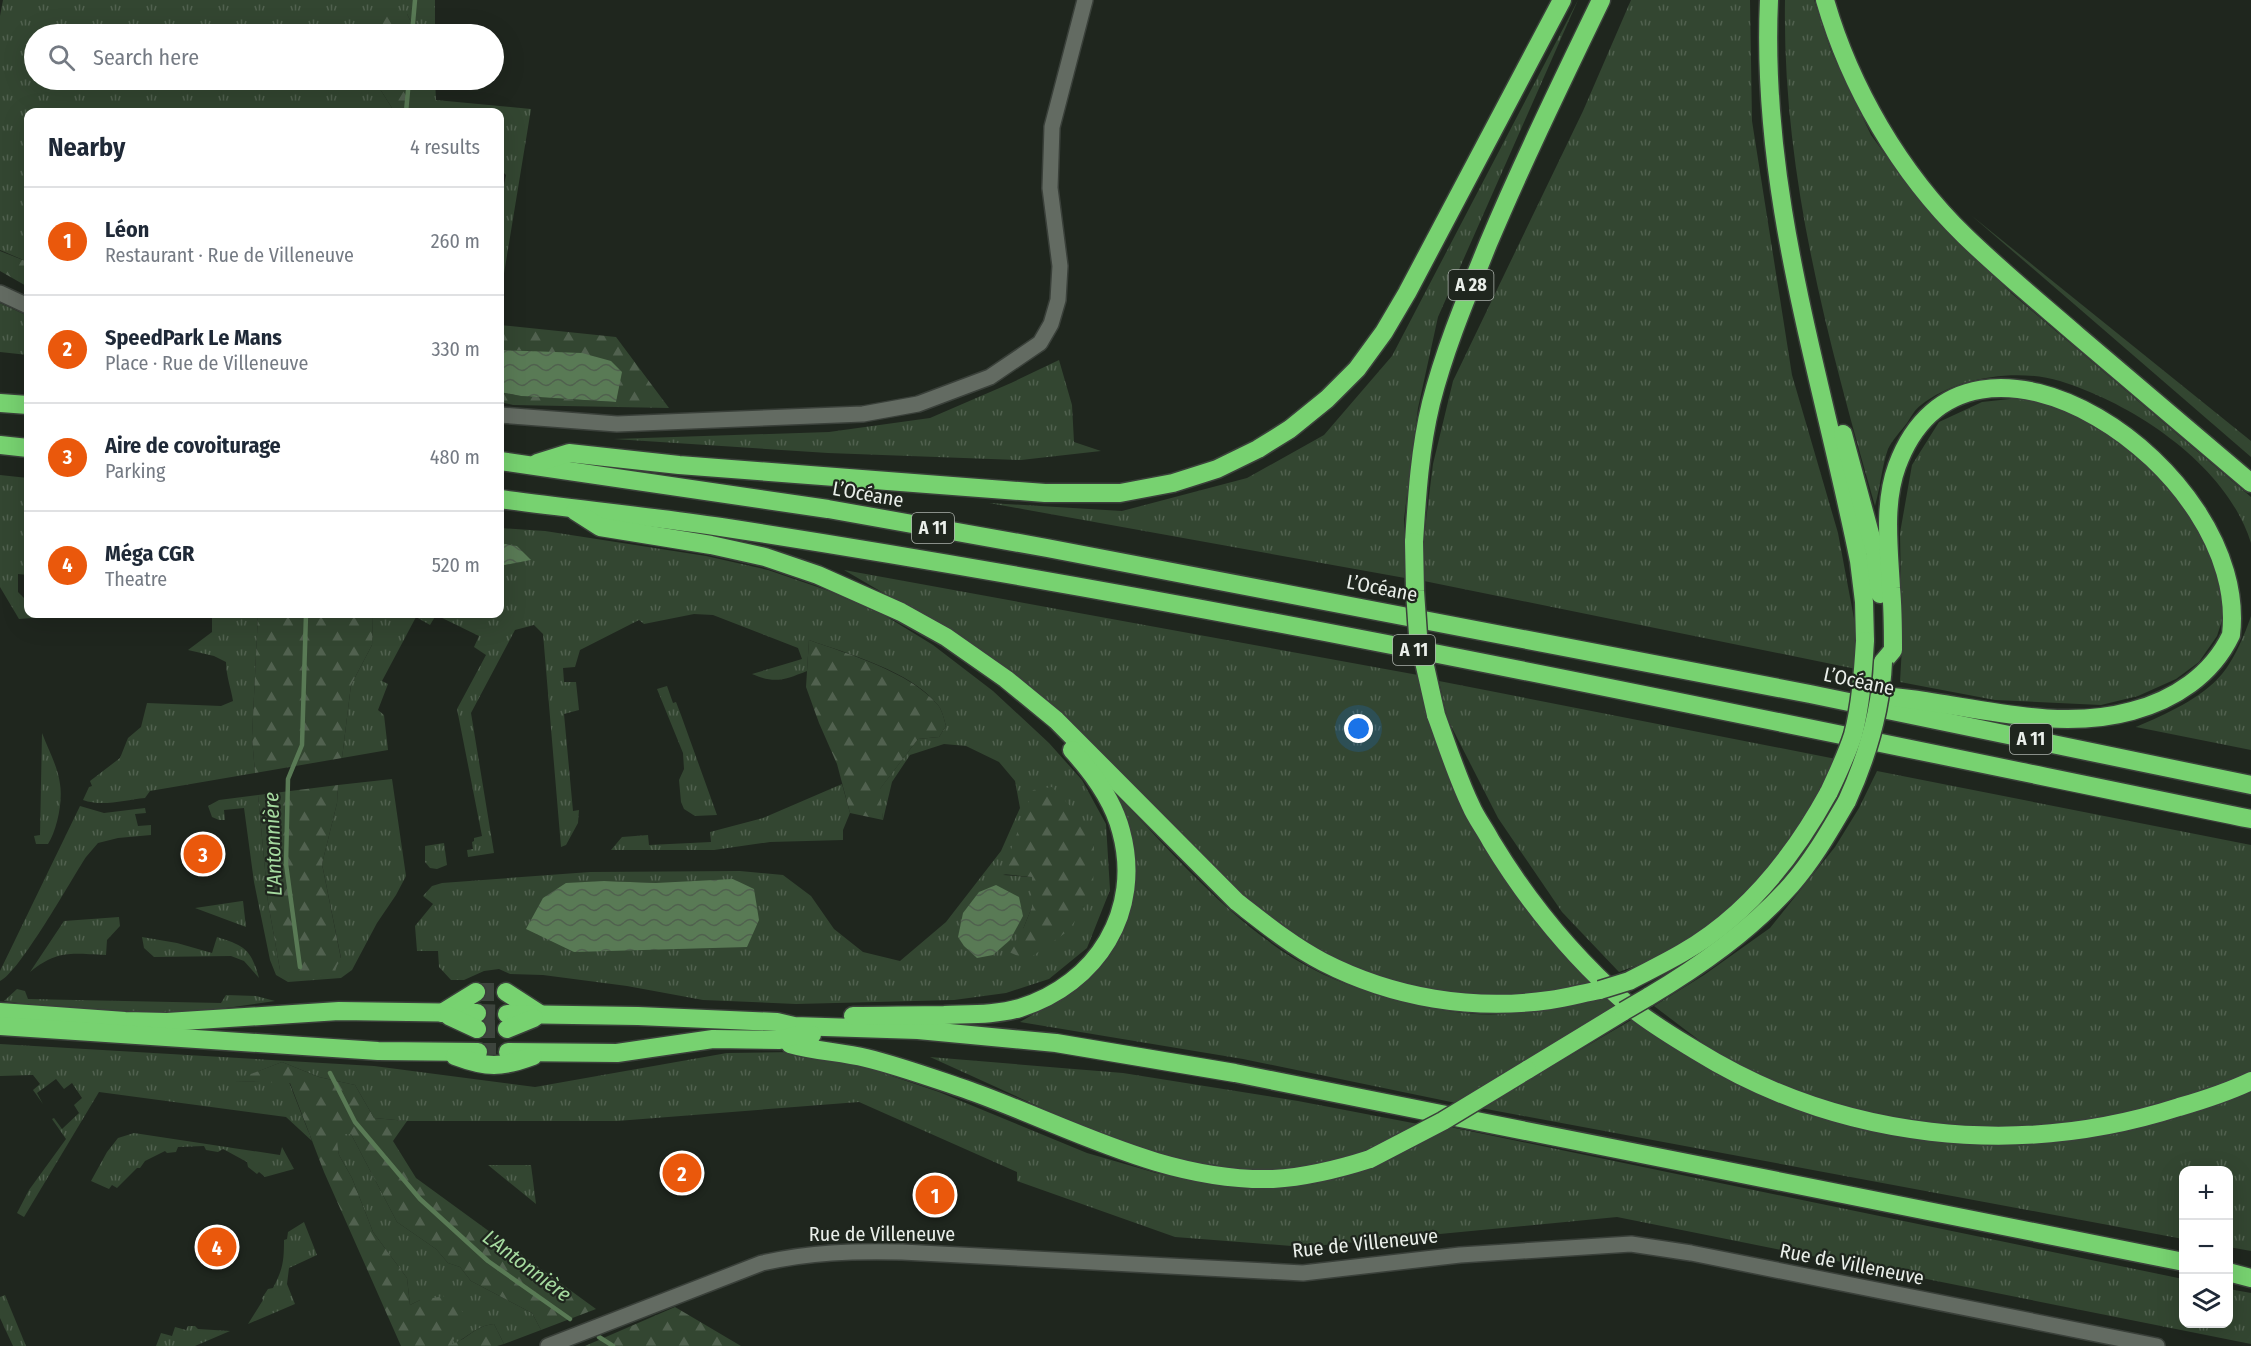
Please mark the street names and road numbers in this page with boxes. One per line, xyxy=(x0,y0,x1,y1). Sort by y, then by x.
road number: A 28 xyxy=(1448,270,1494,300)
street label: L’Océane xyxy=(831,476,905,512)
road number: A 11 xyxy=(912,513,954,543)
street label: L’Océane xyxy=(1344,569,1420,607)
road number: A 11 xyxy=(1393,635,1435,665)
street label: L’Océane xyxy=(1821,662,1897,700)
road number: A 11 xyxy=(2010,724,2052,754)
street label: Rue de Villeneuve xyxy=(809,1222,955,1246)
street label: Rue de Villeneuve xyxy=(1291,1223,1439,1263)
street label: Rue de Villeneuve xyxy=(1778,1238,1926,1290)

